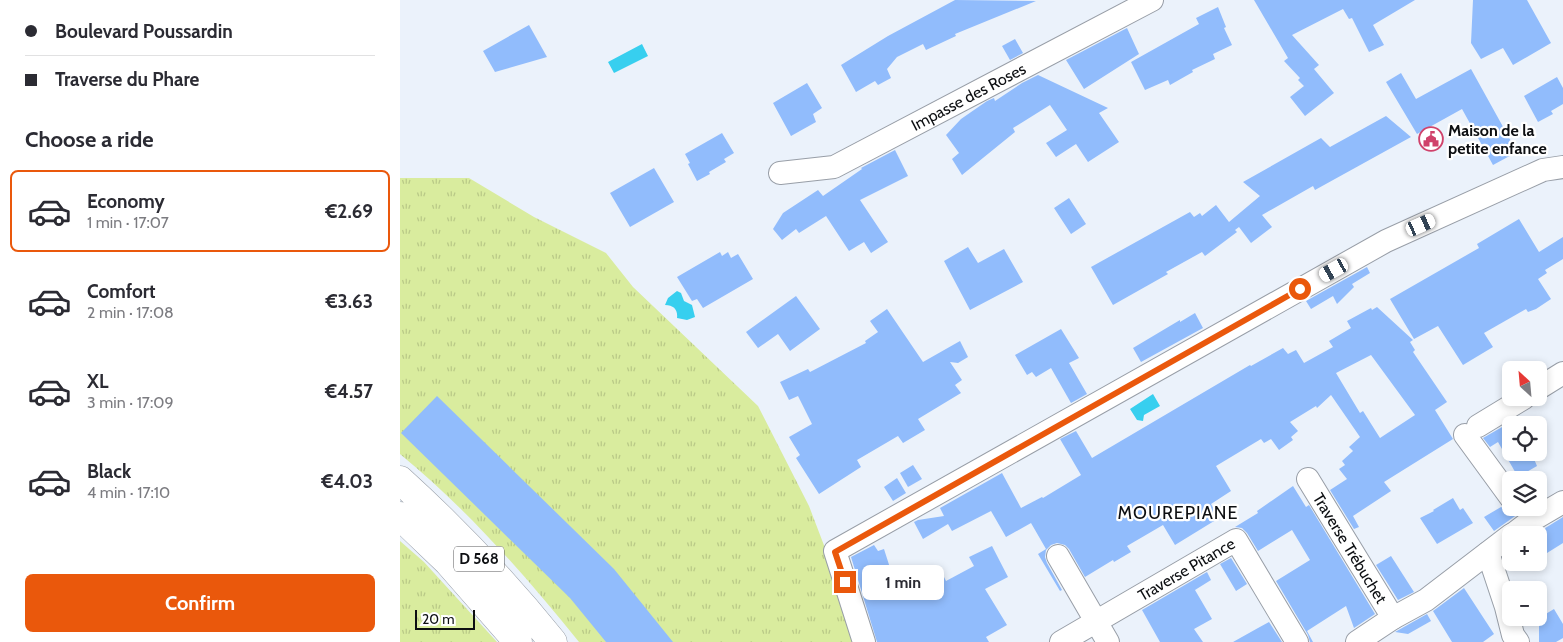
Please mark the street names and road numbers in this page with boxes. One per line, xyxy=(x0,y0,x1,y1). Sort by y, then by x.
street label: Impasse des Roses xyxy=(908,59,1029,135)
street label: Traverse Trébuchet xyxy=(1309,490,1391,608)
street label: Traverse Pitance xyxy=(1135,534,1238,605)
road number: D 568 xyxy=(454,546,504,572)

